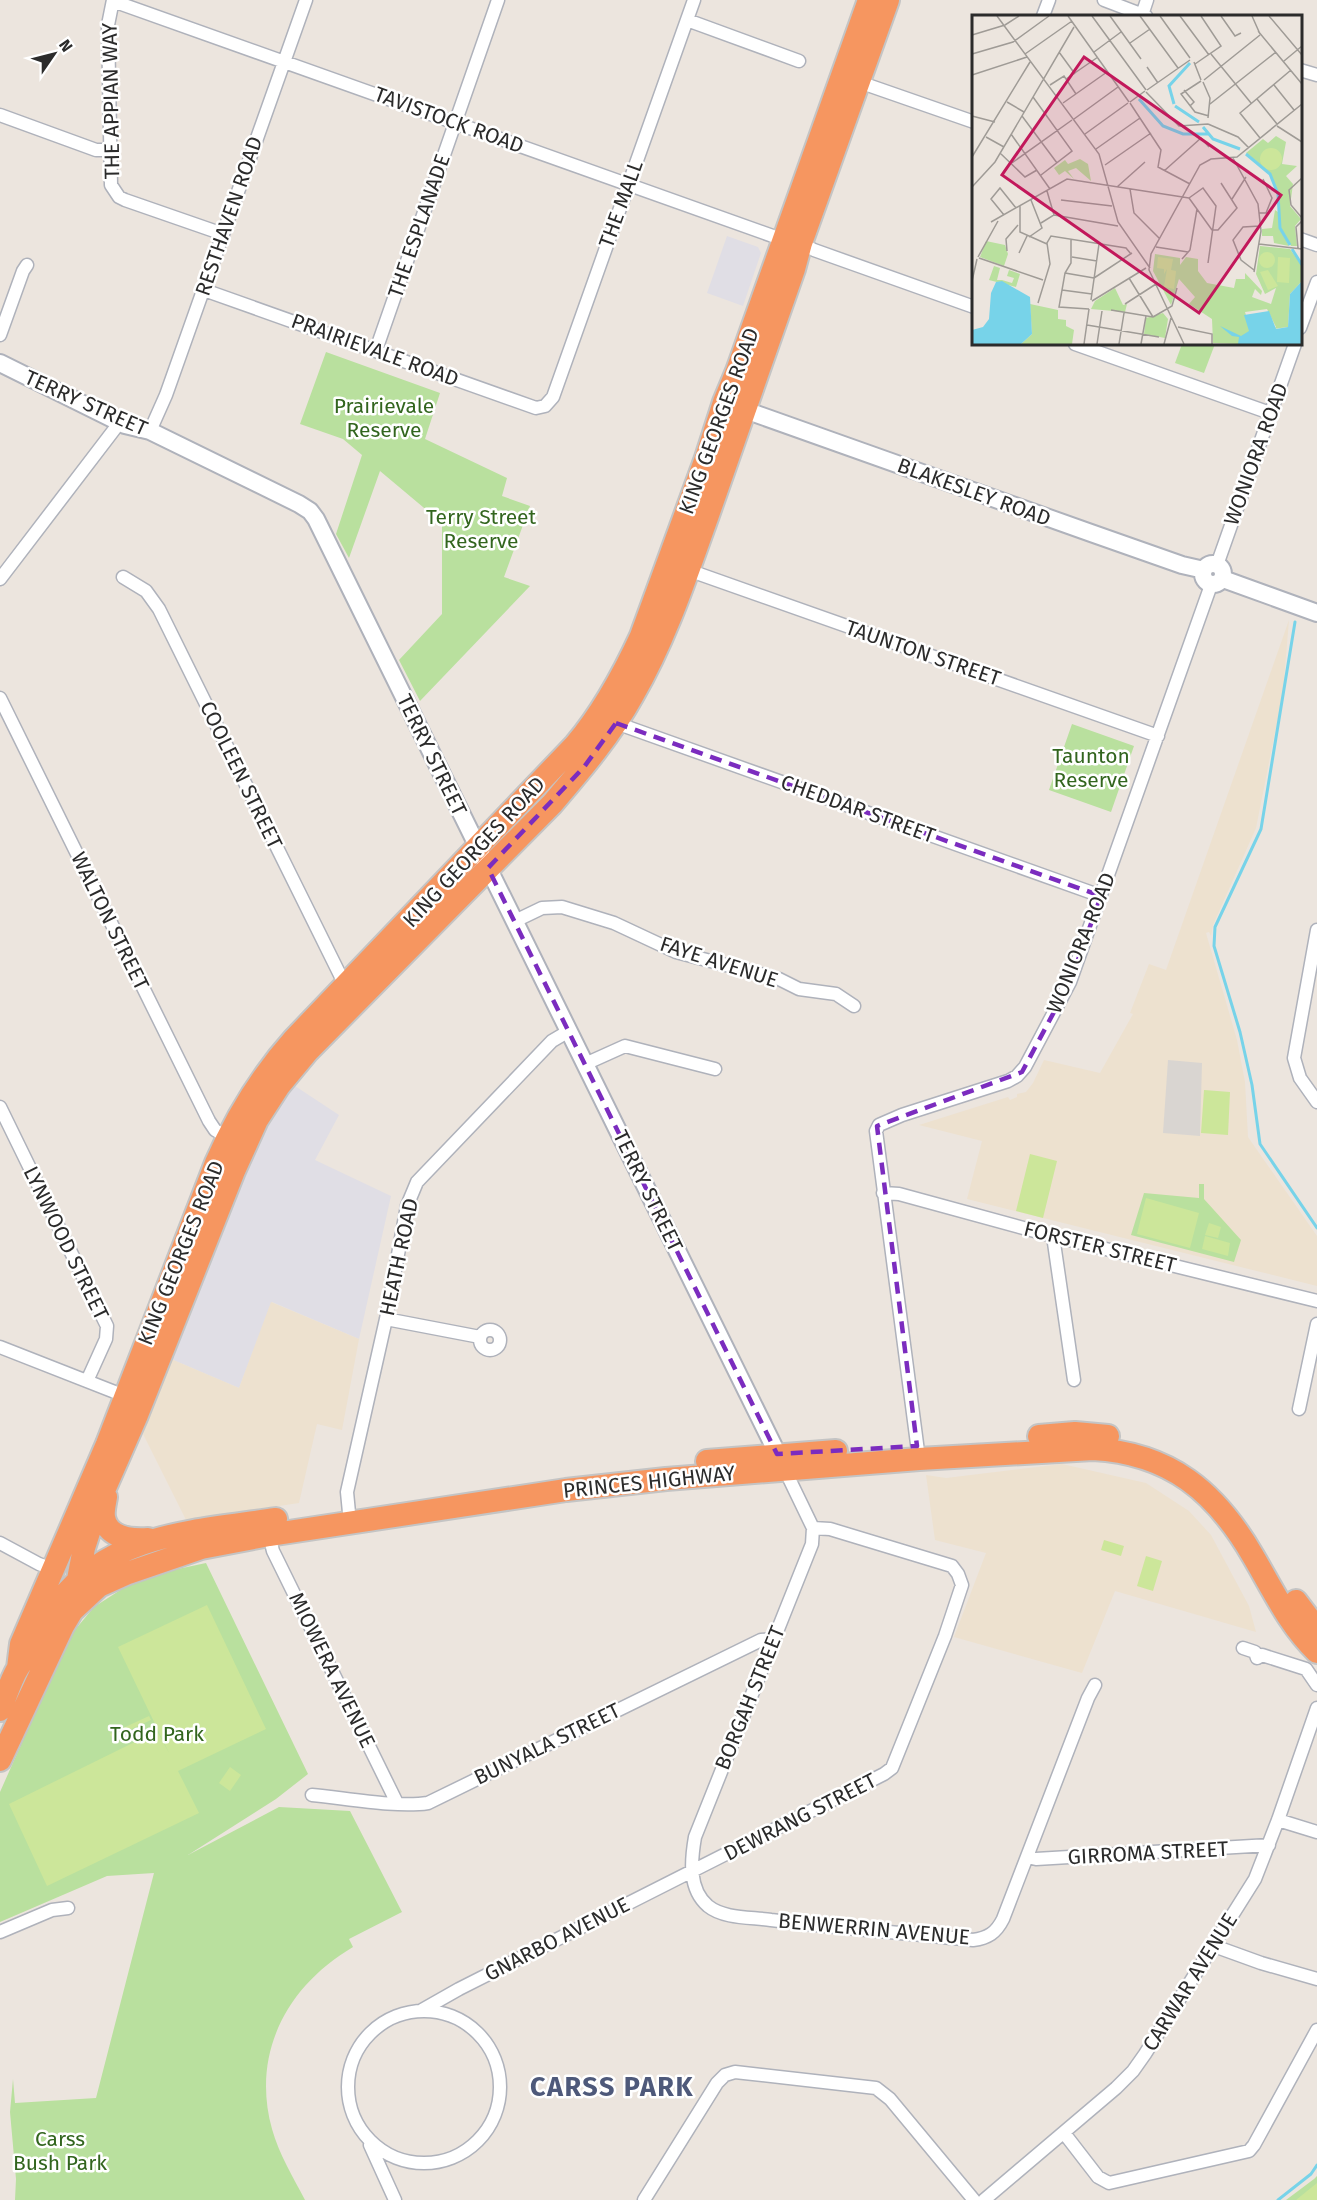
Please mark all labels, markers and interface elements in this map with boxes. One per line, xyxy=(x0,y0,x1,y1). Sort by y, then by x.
inset map xyxy=(972,15,1302,345)
street label: THE APPIAN WAY xyxy=(97,22,125,179)
north arrow xyxy=(24,24,84,84)
text: N xyxy=(55,36,77,55)
street label: TAVISTOCK ROAD xyxy=(371,81,527,159)
street label: RESTHAVEN ROAD xyxy=(190,133,268,299)
street label: THE ESPLANADE xyxy=(382,151,456,301)
street label: THE MALL xyxy=(593,156,649,251)
street label: PRAIRIEVALE ROAD xyxy=(288,308,462,392)
street label: KING GEORGES ROAD xyxy=(673,324,765,518)
street label: TERRY STREET xyxy=(20,364,152,442)
street label: WONIORA ROAD xyxy=(1218,379,1294,529)
park label: Prairievale Reserve xyxy=(334,393,434,443)
street label: BLAKESLEY ROAD xyxy=(894,452,1054,532)
park label: Terry Street Reserve xyxy=(426,504,537,554)
street label: TAUNTON STREET xyxy=(842,614,1004,692)
street label: TERRY STREET xyxy=(391,690,473,820)
street label: COOLEEN STREET xyxy=(194,697,288,853)
park label: Taunton Reserve xyxy=(1052,743,1130,793)
street label: CHEDDAR STREET xyxy=(777,769,939,849)
street label: KING GEORGES ROAD xyxy=(397,771,551,933)
street label: WALTON STREET xyxy=(65,848,155,994)
street label: WONIORA ROAD xyxy=(1041,869,1121,1017)
street label: FAYE AVENUE xyxy=(657,931,781,993)
street label: TERRY STREET xyxy=(607,1126,689,1256)
street label: KING GEORGES ROAD xyxy=(132,1157,230,1349)
street label: LYNWOOD STREET xyxy=(18,1162,115,1324)
street label: HEATH ROAD xyxy=(374,1196,424,1318)
street label: FORSTER STREET xyxy=(1021,1215,1179,1279)
street label: PRINCES HIGHWAY xyxy=(562,1460,737,1504)
street label: MIOWERA AVENUE xyxy=(283,1588,381,1752)
street label: BORGAH STREET xyxy=(709,1622,791,1774)
street label: BUNYALA STREET xyxy=(470,1697,625,1791)
park label: Todd Park xyxy=(110,1721,204,1747)
street label: DEWRANG STREET xyxy=(719,1767,881,1867)
street label: GIRROMA STREET xyxy=(1067,1836,1229,1870)
street label: GNARBO AVENUE xyxy=(480,1891,634,1987)
street label: BENWERRIN AVENUE xyxy=(777,1908,971,1950)
street label: CARWAR AVENUE xyxy=(1137,1908,1243,2056)
district label: CARSS PARK xyxy=(530,2071,694,2103)
park label: Carss Bush Park xyxy=(13,2126,107,2176)

